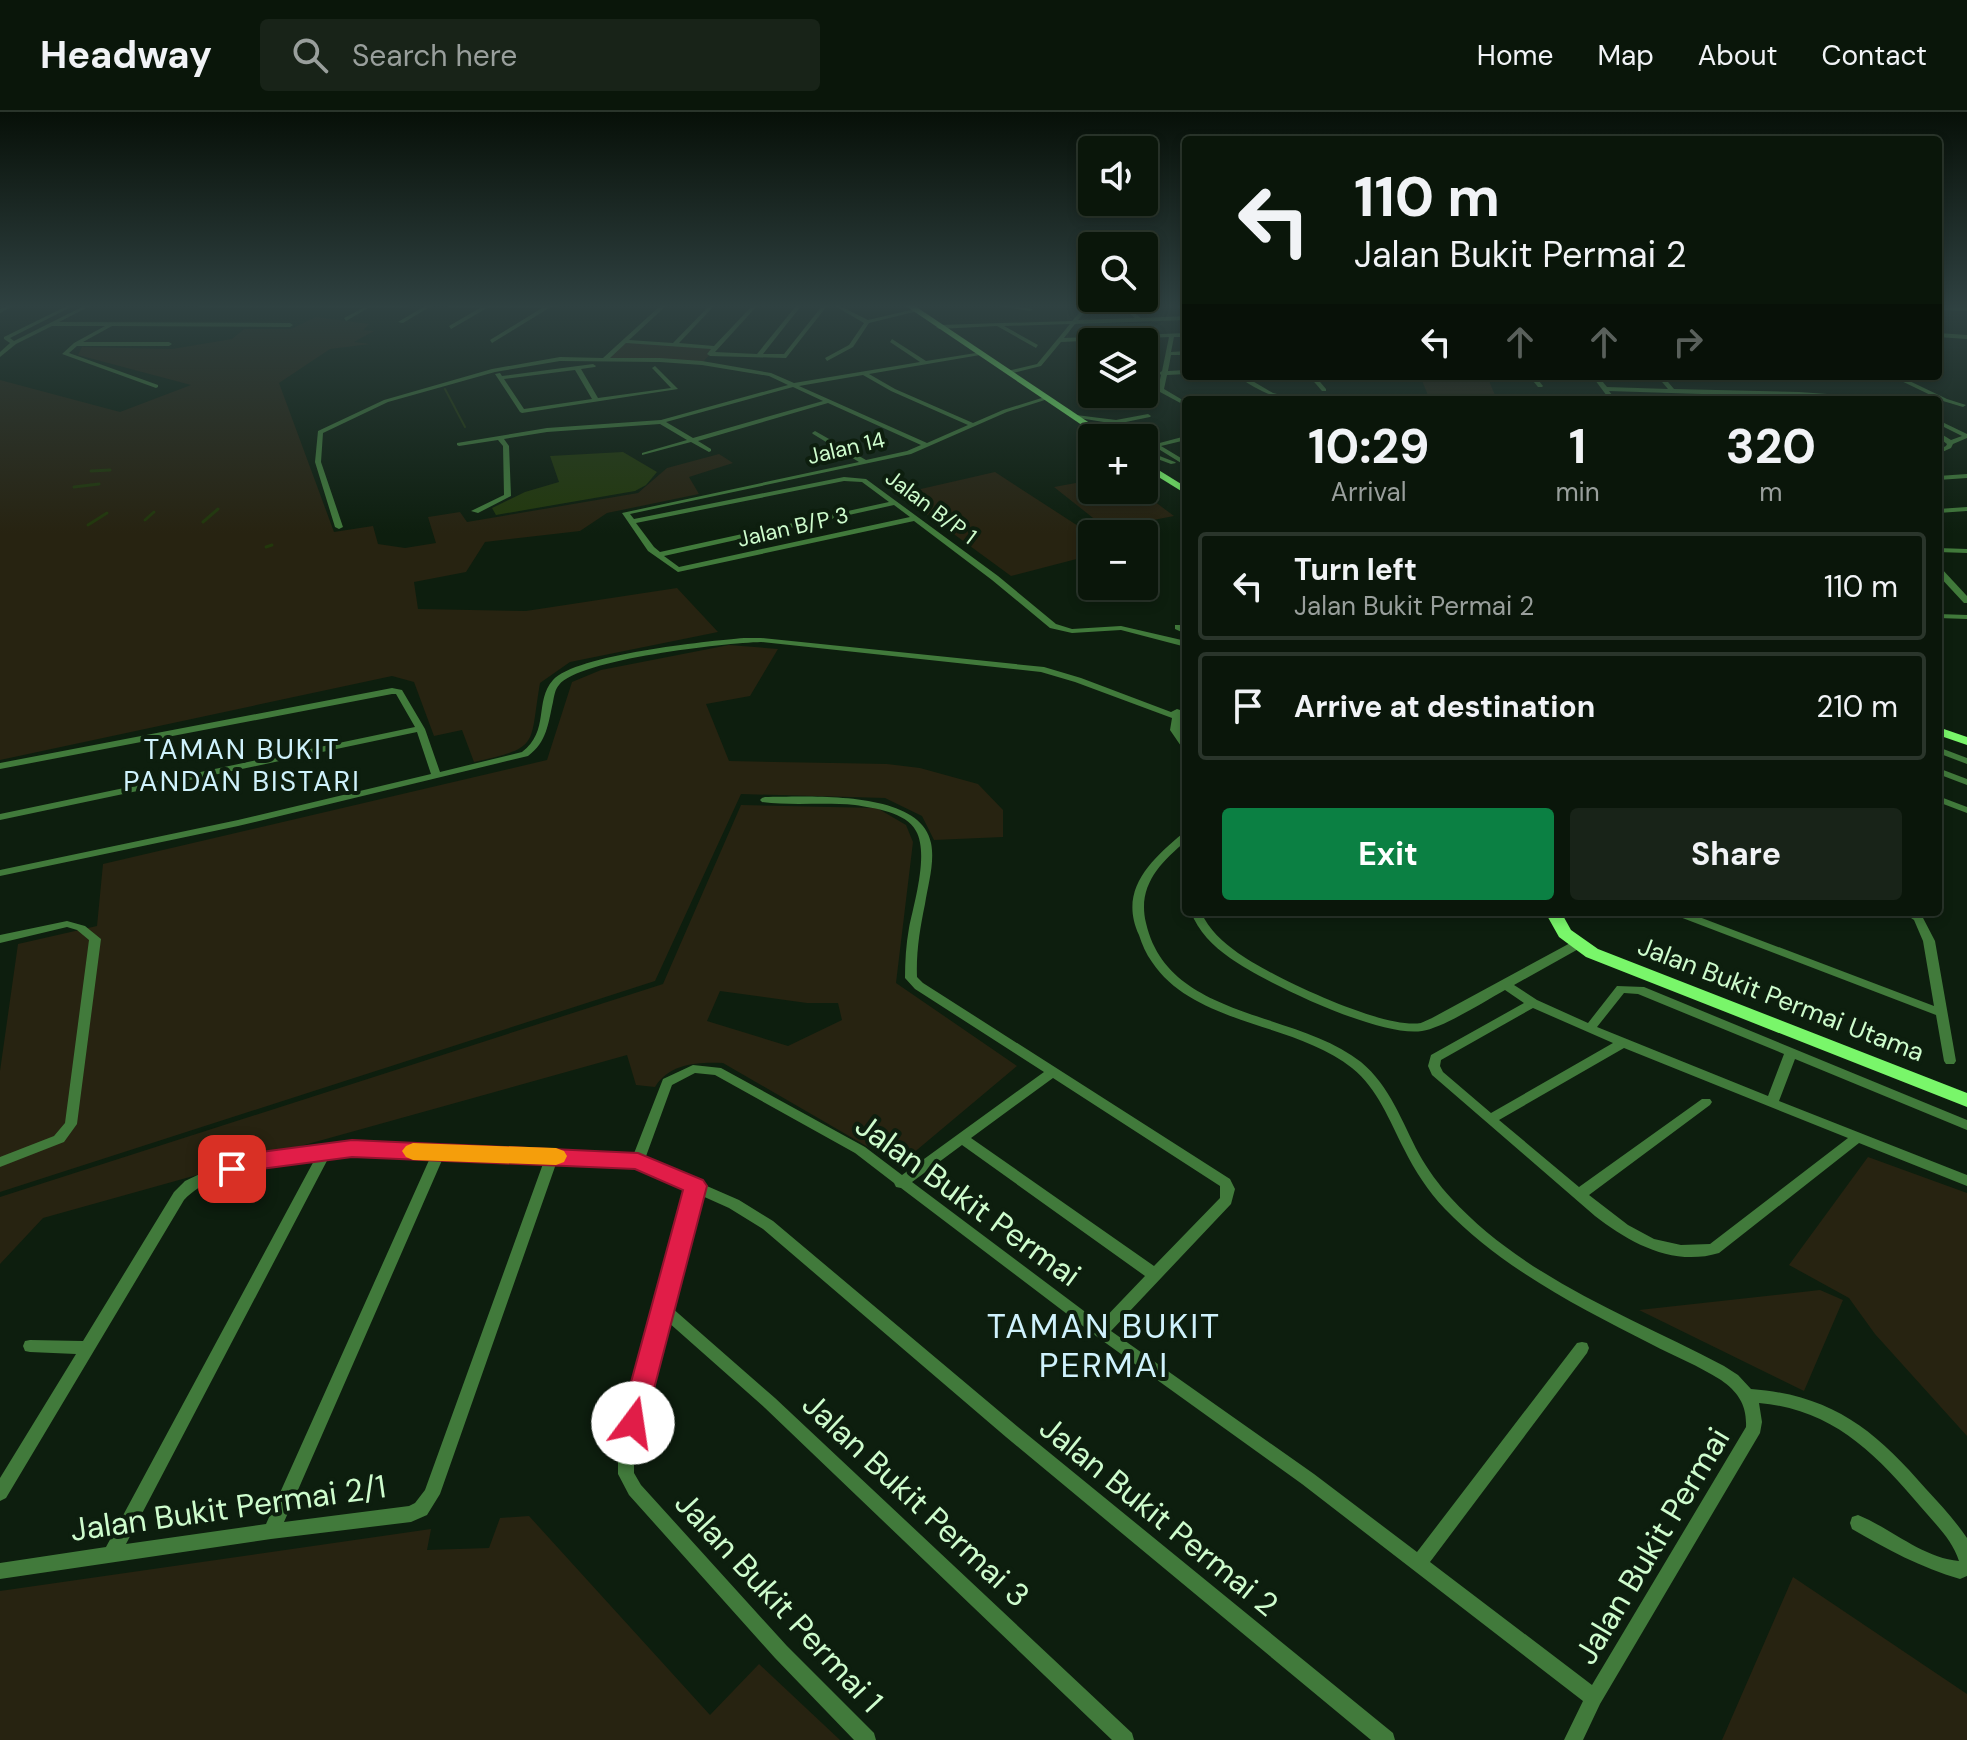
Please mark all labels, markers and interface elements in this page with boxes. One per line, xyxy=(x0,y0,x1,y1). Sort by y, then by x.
search box xyxy=(260,19,820,91)
text: Headway xyxy=(40,30,212,80)
icon: search xyxy=(288,33,332,77)
text: Search here xyxy=(352,36,517,75)
text: Home xyxy=(1477,37,1553,74)
text: Map xyxy=(1597,37,1654,74)
text: About xyxy=(1698,37,1777,74)
text: Contact xyxy=(1821,37,1927,74)
map controls xyxy=(1078,136,1158,600)
button: sound xyxy=(1078,136,1158,216)
text: 110 m xyxy=(1354,160,1500,233)
icon: left xyxy=(1222,168,1326,272)
text: Jalan Bukit Permai 2 xyxy=(1354,231,1687,278)
button: search xyxy=(1078,232,1158,312)
icon: left xyxy=(1414,320,1458,364)
icon: ahead xyxy=(1498,320,1542,364)
icon: ahead xyxy=(1582,320,1626,364)
icon: right xyxy=(1666,320,1710,364)
button: layers xyxy=(1078,328,1158,408)
text: 10:29 xyxy=(1308,415,1429,478)
text: 1 xyxy=(1569,415,1586,478)
text: 320 xyxy=(1726,415,1816,478)
button: + xyxy=(1078,424,1158,504)
street label: Jalan 14 xyxy=(804,425,888,471)
street label: Jalan B/P 1 xyxy=(880,463,982,551)
text: Arrival xyxy=(1331,475,1407,509)
text: min xyxy=(1555,475,1600,509)
text: m xyxy=(1759,475,1782,509)
street label: Jalan B/P 3 xyxy=(735,500,851,554)
button: − xyxy=(1078,520,1158,600)
text: Turn left xyxy=(1294,550,1417,589)
icon: left xyxy=(1226,564,1270,608)
text: 110 m xyxy=(1824,567,1898,606)
text: Jalan Bukit Permai 2 xyxy=(1294,589,1534,623)
icon: arrive xyxy=(1226,684,1270,728)
text: Arrive at destination xyxy=(1294,687,1595,726)
text: 210 m xyxy=(1816,687,1898,726)
district label: TAMAN BUKIT PANDAN BISTARI xyxy=(123,731,361,800)
button: Exit xyxy=(1222,808,1554,900)
button: Share xyxy=(1570,808,1902,900)
street label: Jalan Bukit Permai Utama xyxy=(1633,929,1929,1069)
street label: Jalan Bukit Permai xyxy=(847,1104,1089,1296)
pin xyxy=(198,1135,266,1203)
icon: arrive xyxy=(210,1147,254,1191)
district label: TAMAN BUKIT PERMAI xyxy=(987,1304,1221,1388)
position arrow xyxy=(591,1381,675,1465)
street label: Jalan Bukit Permai 3 xyxy=(793,1384,1039,1616)
street label: Jalan Bukit Permai 2 xyxy=(1031,1407,1287,1625)
street label: Jalan Bukit Permai xyxy=(1565,1420,1739,1672)
street label: Jalan Bukit Permai 2/1 xyxy=(68,1465,388,1551)
street label: Jalan Bukit Permai 1 xyxy=(666,1483,892,1721)

